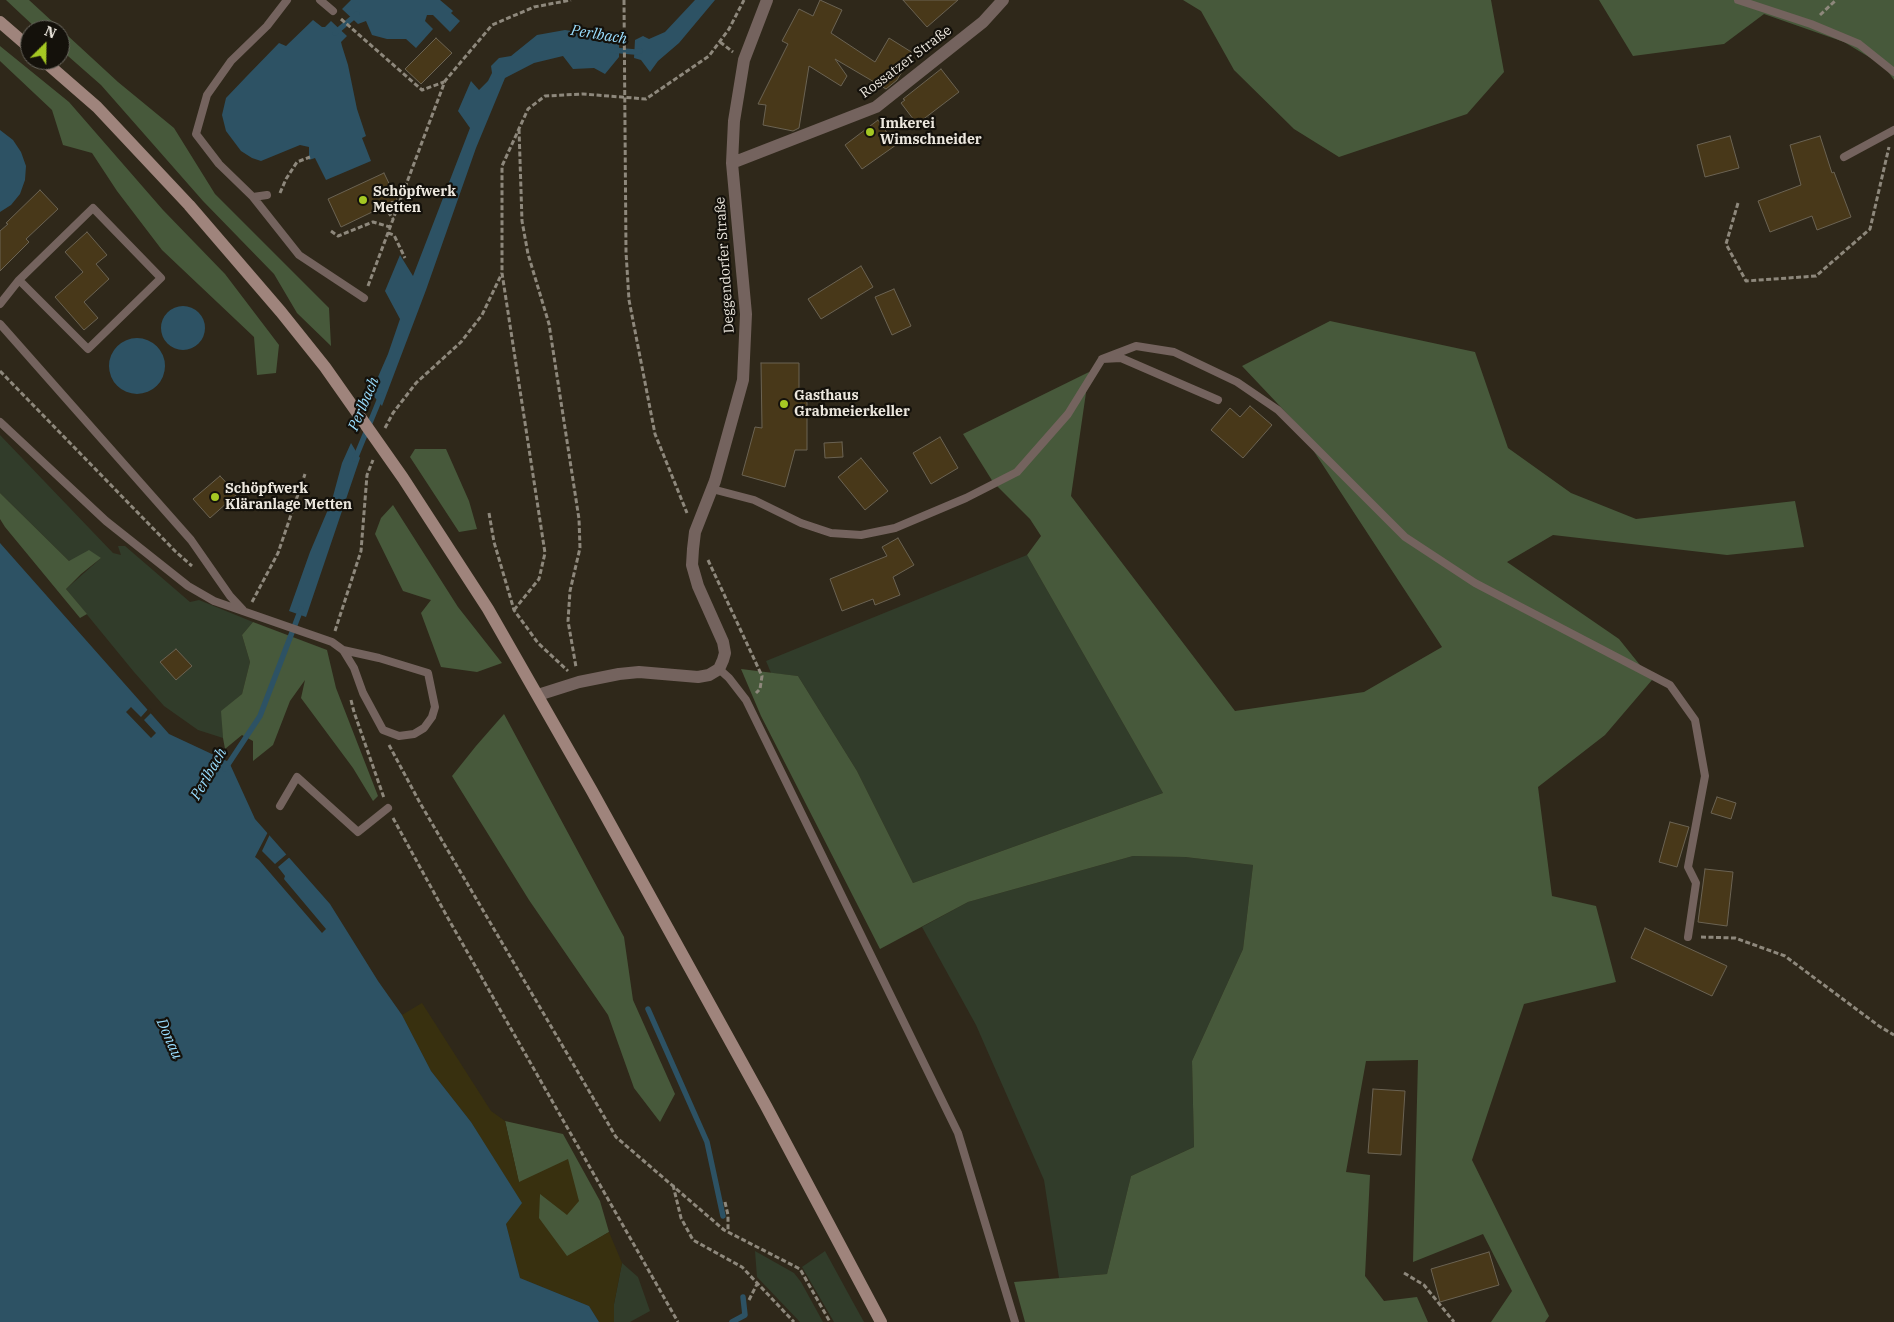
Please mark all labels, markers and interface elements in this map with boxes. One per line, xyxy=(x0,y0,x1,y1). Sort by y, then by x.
north arrow xyxy=(20,20,70,70)
text: N xyxy=(42,22,59,43)
water label: Perlbach xyxy=(570,22,628,48)
street label: Rossatzer Straße xyxy=(857,22,955,102)
place label: Imkerei Wimschneider xyxy=(880,116,982,148)
marker: Imkerei Wimschneider xyxy=(864,126,876,138)
place label: Schöpfwerk Metten xyxy=(373,184,456,216)
marker: Schöpfwerk Metten xyxy=(357,194,369,206)
street label: Deggendorfer Straße xyxy=(712,196,738,334)
water label: Perlbach xyxy=(345,374,383,434)
place label: Gasthaus Grabmeierkeller xyxy=(794,388,910,421)
marker: Gasthaus Grabmeierkeller xyxy=(778,398,790,410)
place label: Schöpfwerk Kläranlage Metten xyxy=(225,481,352,514)
marker: Schöpfwerk Kläranlage Metten xyxy=(209,491,221,503)
water label: Perlbach xyxy=(187,745,231,803)
water label: Donau xyxy=(152,1016,186,1062)

